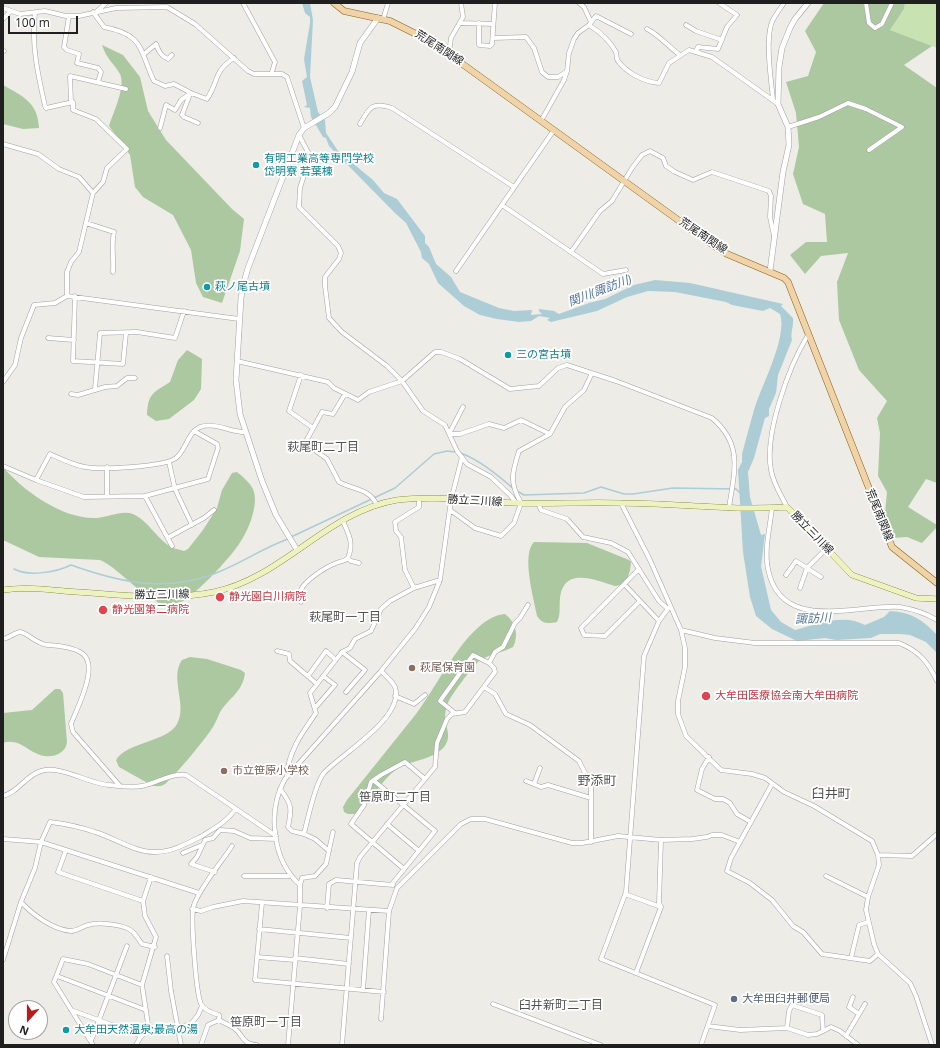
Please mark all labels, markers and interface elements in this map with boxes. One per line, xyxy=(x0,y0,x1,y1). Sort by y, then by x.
scale bar xyxy=(10,8,80,34)
text: 100 m xyxy=(15,14,50,31)
street label: 荒尾南関線 xyxy=(412,27,466,69)
place label: 有明工業高等専門学校 岱明寮 若葉棟 xyxy=(264,152,374,178)
marker: 有明工業高等専門学校 岱明寮 若葉棟 xyxy=(251,160,261,170)
street label: 荒尾南関線 xyxy=(677,215,729,257)
water label: 関川(諏訪川) xyxy=(566,272,634,310)
place label: 萩ノ尾古墳 xyxy=(215,280,270,294)
marker: 萩ノ尾古墳 xyxy=(202,282,212,292)
place label: 三の宮古墳 xyxy=(516,348,571,362)
marker: 三の宮古墳 xyxy=(503,350,513,360)
district label: 萩尾町二丁目 xyxy=(287,441,359,455)
street label: 荒尾南関線 xyxy=(863,487,895,543)
street label: 勝立三川線 xyxy=(447,493,503,509)
street label: 勝立三川線 xyxy=(788,509,836,557)
street label: 勝立三川線 xyxy=(134,588,190,602)
place label: 静光園白川病院 xyxy=(229,590,306,604)
marker: 静光園白川病院 xyxy=(214,591,226,603)
place label: 静光園第二病院 xyxy=(112,603,189,617)
marker: 静光園第二病院 xyxy=(97,604,109,616)
district label: 萩尾町一丁目 xyxy=(309,611,381,625)
water label: 諏訪川 xyxy=(795,611,831,627)
place label: 萩尾保育園 xyxy=(420,661,475,675)
marker: 萩尾保育園 xyxy=(407,663,417,673)
place label: 大牟田医療協会南大牟田病院 xyxy=(715,689,858,703)
marker: 大牟田医療協会南大牟田病院 xyxy=(700,690,712,702)
place label: 市立笹原小学校 xyxy=(232,764,309,778)
marker: 市立笹原小学校 xyxy=(219,766,229,776)
district label: 野添町 xyxy=(578,773,616,789)
district label: 臼井町 xyxy=(812,786,850,802)
district label: 笹原町二丁目 xyxy=(359,791,431,805)
place label: 大牟田臼井郵便局 xyxy=(742,992,830,1006)
marker: 大牟田臼井郵便局 xyxy=(729,994,739,1004)
district label: 臼井新町二丁目 xyxy=(519,999,603,1013)
north arrow xyxy=(8,1000,48,1040)
district label: 笹原町一丁目 xyxy=(230,1016,302,1030)
text: N xyxy=(17,1022,31,1039)
place label: 大牟田天然温泉;最高の湯 xyxy=(74,1023,198,1037)
marker: 大牟田天然温泉;最高の湯 xyxy=(61,1025,71,1035)

